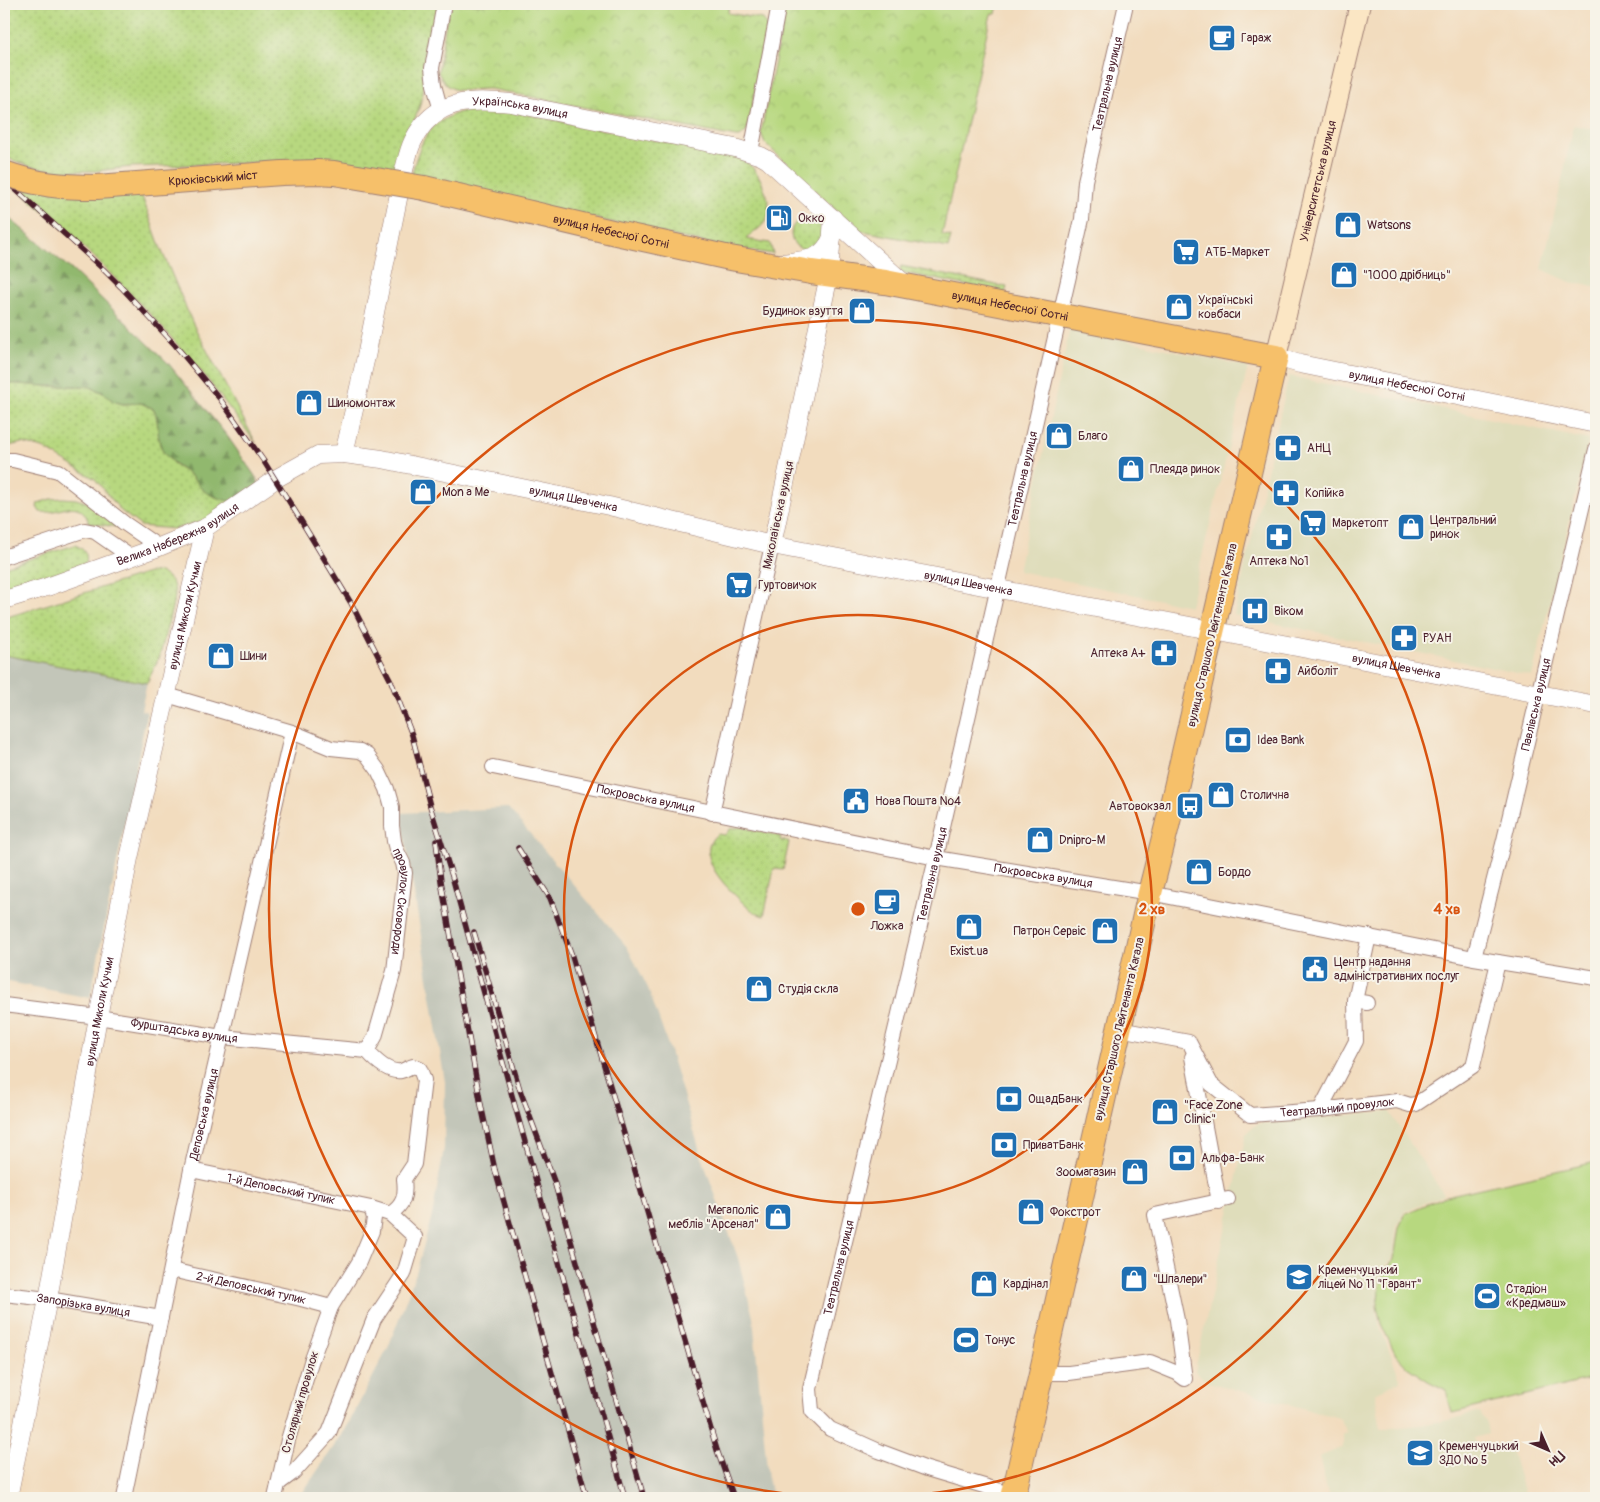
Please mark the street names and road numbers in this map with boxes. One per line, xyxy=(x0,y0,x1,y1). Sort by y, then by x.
street label: Театральна вулиця xyxy=(1090,35,1126,133)
street label: Українська вулиця xyxy=(472,94,569,122)
street label: Університетська вулиця xyxy=(1297,119,1340,243)
street label: Крюківський міст xyxy=(168,168,258,190)
street label: вулиця Небесної Сотні xyxy=(552,212,670,252)
street label: вулиця Небесної Сотні xyxy=(950,288,1069,325)
street label: вулиця Небесної Сотні xyxy=(1347,367,1466,405)
street label: Театральна вулиця xyxy=(1005,429,1041,528)
street label: Миколаївська вулиця xyxy=(760,459,797,571)
street label: вулиця Шевченка xyxy=(528,483,619,516)
street label: Велика Набережна вулиця xyxy=(115,500,242,570)
street label: вулиця Старшого Лейтенанта Кагала xyxy=(1184,542,1241,728)
street label: вулиця Миколи Кучми xyxy=(166,560,205,671)
street label: вулиця Шевченка xyxy=(923,568,1014,600)
street label: вулиця Шевченка xyxy=(1351,651,1442,683)
street label: Павлівська вулиця xyxy=(1518,656,1555,753)
street label: Покровська вулиця xyxy=(595,781,696,816)
street label: Театральна вулиця xyxy=(914,825,951,924)
street label: провулок Сковороди xyxy=(388,846,412,956)
street label: Покровська вулиця xyxy=(993,861,1094,892)
street label: вулиця Старшого Лейтенанта Кагала xyxy=(1091,936,1148,1122)
street label: вулиця Миколи Кучми xyxy=(82,955,118,1067)
street label: Фурштадська вулиця xyxy=(130,1015,239,1047)
street label: Деповська вулиця xyxy=(186,1067,222,1163)
street label: Театральний провулок xyxy=(1279,1094,1395,1121)
street label: 1-й Деповський тупик xyxy=(225,1171,336,1208)
street label: Театральна вулиця xyxy=(821,1218,858,1317)
street label: 2-й Деповський тупик xyxy=(195,1269,308,1308)
street label: Запорізька вулиця xyxy=(36,1291,131,1321)
street label: Столярний провулок xyxy=(279,1349,322,1455)

